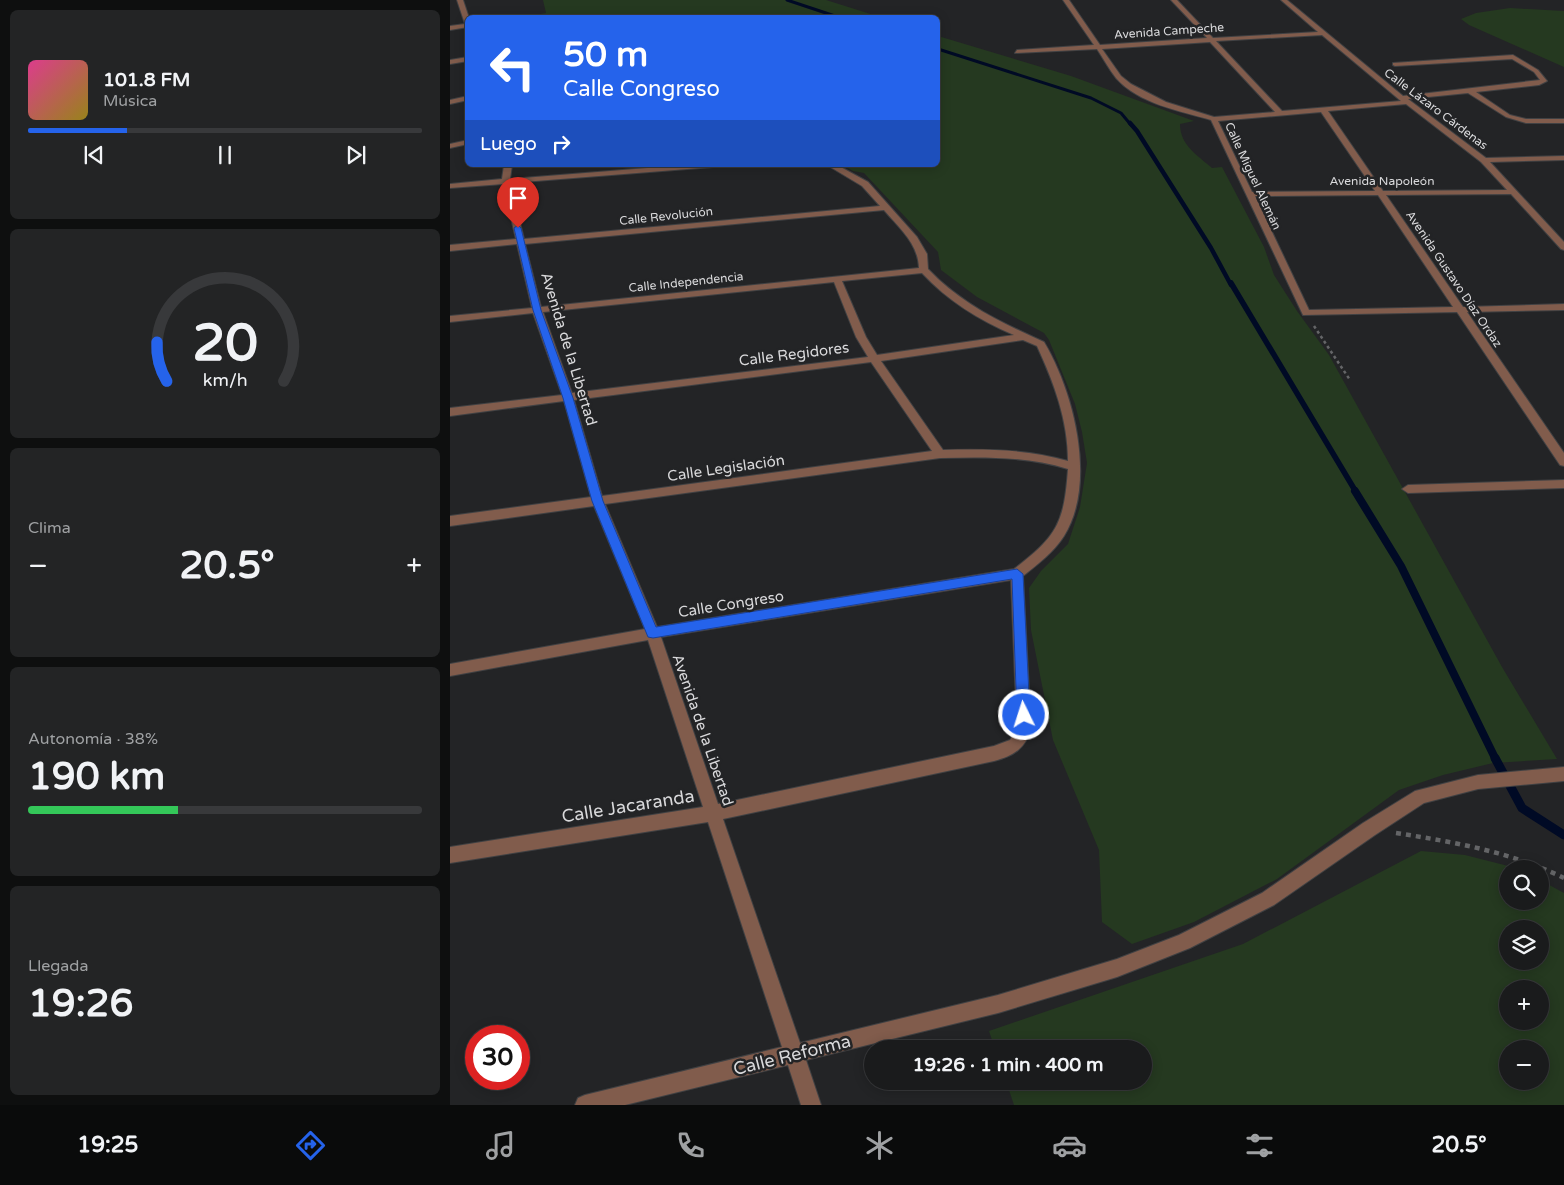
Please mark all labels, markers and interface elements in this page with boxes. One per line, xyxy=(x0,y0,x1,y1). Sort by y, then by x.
street label: Avenida Campeche xyxy=(1114,20,1225,42)
text: 50 m xyxy=(563,34,648,76)
icon: left xyxy=(480,35,545,100)
street label: Calle Lázaro Cárdenas xyxy=(1382,66,1491,153)
text: 101.8 FM xyxy=(103,69,190,91)
text: Calle Congreso xyxy=(563,76,720,102)
text: Música xyxy=(103,91,157,111)
street label: Calle Miguel Alemán xyxy=(1222,120,1284,232)
icon: right xyxy=(547,130,575,158)
text: Luego xyxy=(480,133,537,155)
icon: previous xyxy=(80,141,108,169)
icon: pause xyxy=(211,141,239,169)
icon: next xyxy=(342,141,370,169)
street label: Avenida Napoleón xyxy=(1330,174,1434,188)
pin xyxy=(497,177,539,228)
icon: arrive xyxy=(504,184,532,212)
street label: Calle Revolución xyxy=(618,204,714,228)
street label: Avenida Gustavo Díaz Ordaz xyxy=(1403,208,1505,350)
street label: Calle Independencia xyxy=(628,269,744,295)
street label: Avenida de la Libertad xyxy=(537,270,601,428)
text: 20 xyxy=(192,312,258,375)
street label: Calle Regidores xyxy=(738,338,850,370)
text: km/h xyxy=(203,370,247,391)
street label: Calle Legislación xyxy=(666,451,786,485)
text: Clima xyxy=(28,518,71,538)
text: 20.5° xyxy=(180,543,275,589)
text: − xyxy=(28,549,48,583)
text: + xyxy=(406,549,422,583)
street label: Calle Congreso xyxy=(677,587,785,621)
street label: Avenida de la Libertad xyxy=(669,652,737,808)
position arrow xyxy=(997,688,1049,740)
text: Autonomía · 38% xyxy=(28,729,158,749)
text: 190 km xyxy=(28,754,165,800)
street label: Calle Jacaranda xyxy=(560,785,696,827)
map controls xyxy=(1499,860,1549,1090)
button: search xyxy=(1499,860,1549,910)
button: layers xyxy=(1499,920,1549,970)
text: Llegada xyxy=(28,956,88,976)
button: + xyxy=(1499,980,1549,1030)
text: 19:26 xyxy=(28,981,133,1027)
speed limit sign: 30 xyxy=(465,1025,530,1090)
street label: Calle Reforma xyxy=(731,1030,853,1080)
button: − xyxy=(1499,1040,1549,1090)
text: 19:26 · 1 min · 400 m xyxy=(912,1054,1104,1076)
icon: directions xyxy=(293,1128,328,1163)
icon: music xyxy=(483,1128,518,1163)
icon: phone xyxy=(673,1128,708,1163)
icon: climate xyxy=(862,1128,897,1163)
icon: car xyxy=(1052,1128,1087,1163)
icon: filters xyxy=(1242,1128,1277,1163)
text: 19:25 xyxy=(77,1132,138,1158)
text: 20.5° xyxy=(1431,1132,1487,1158)

